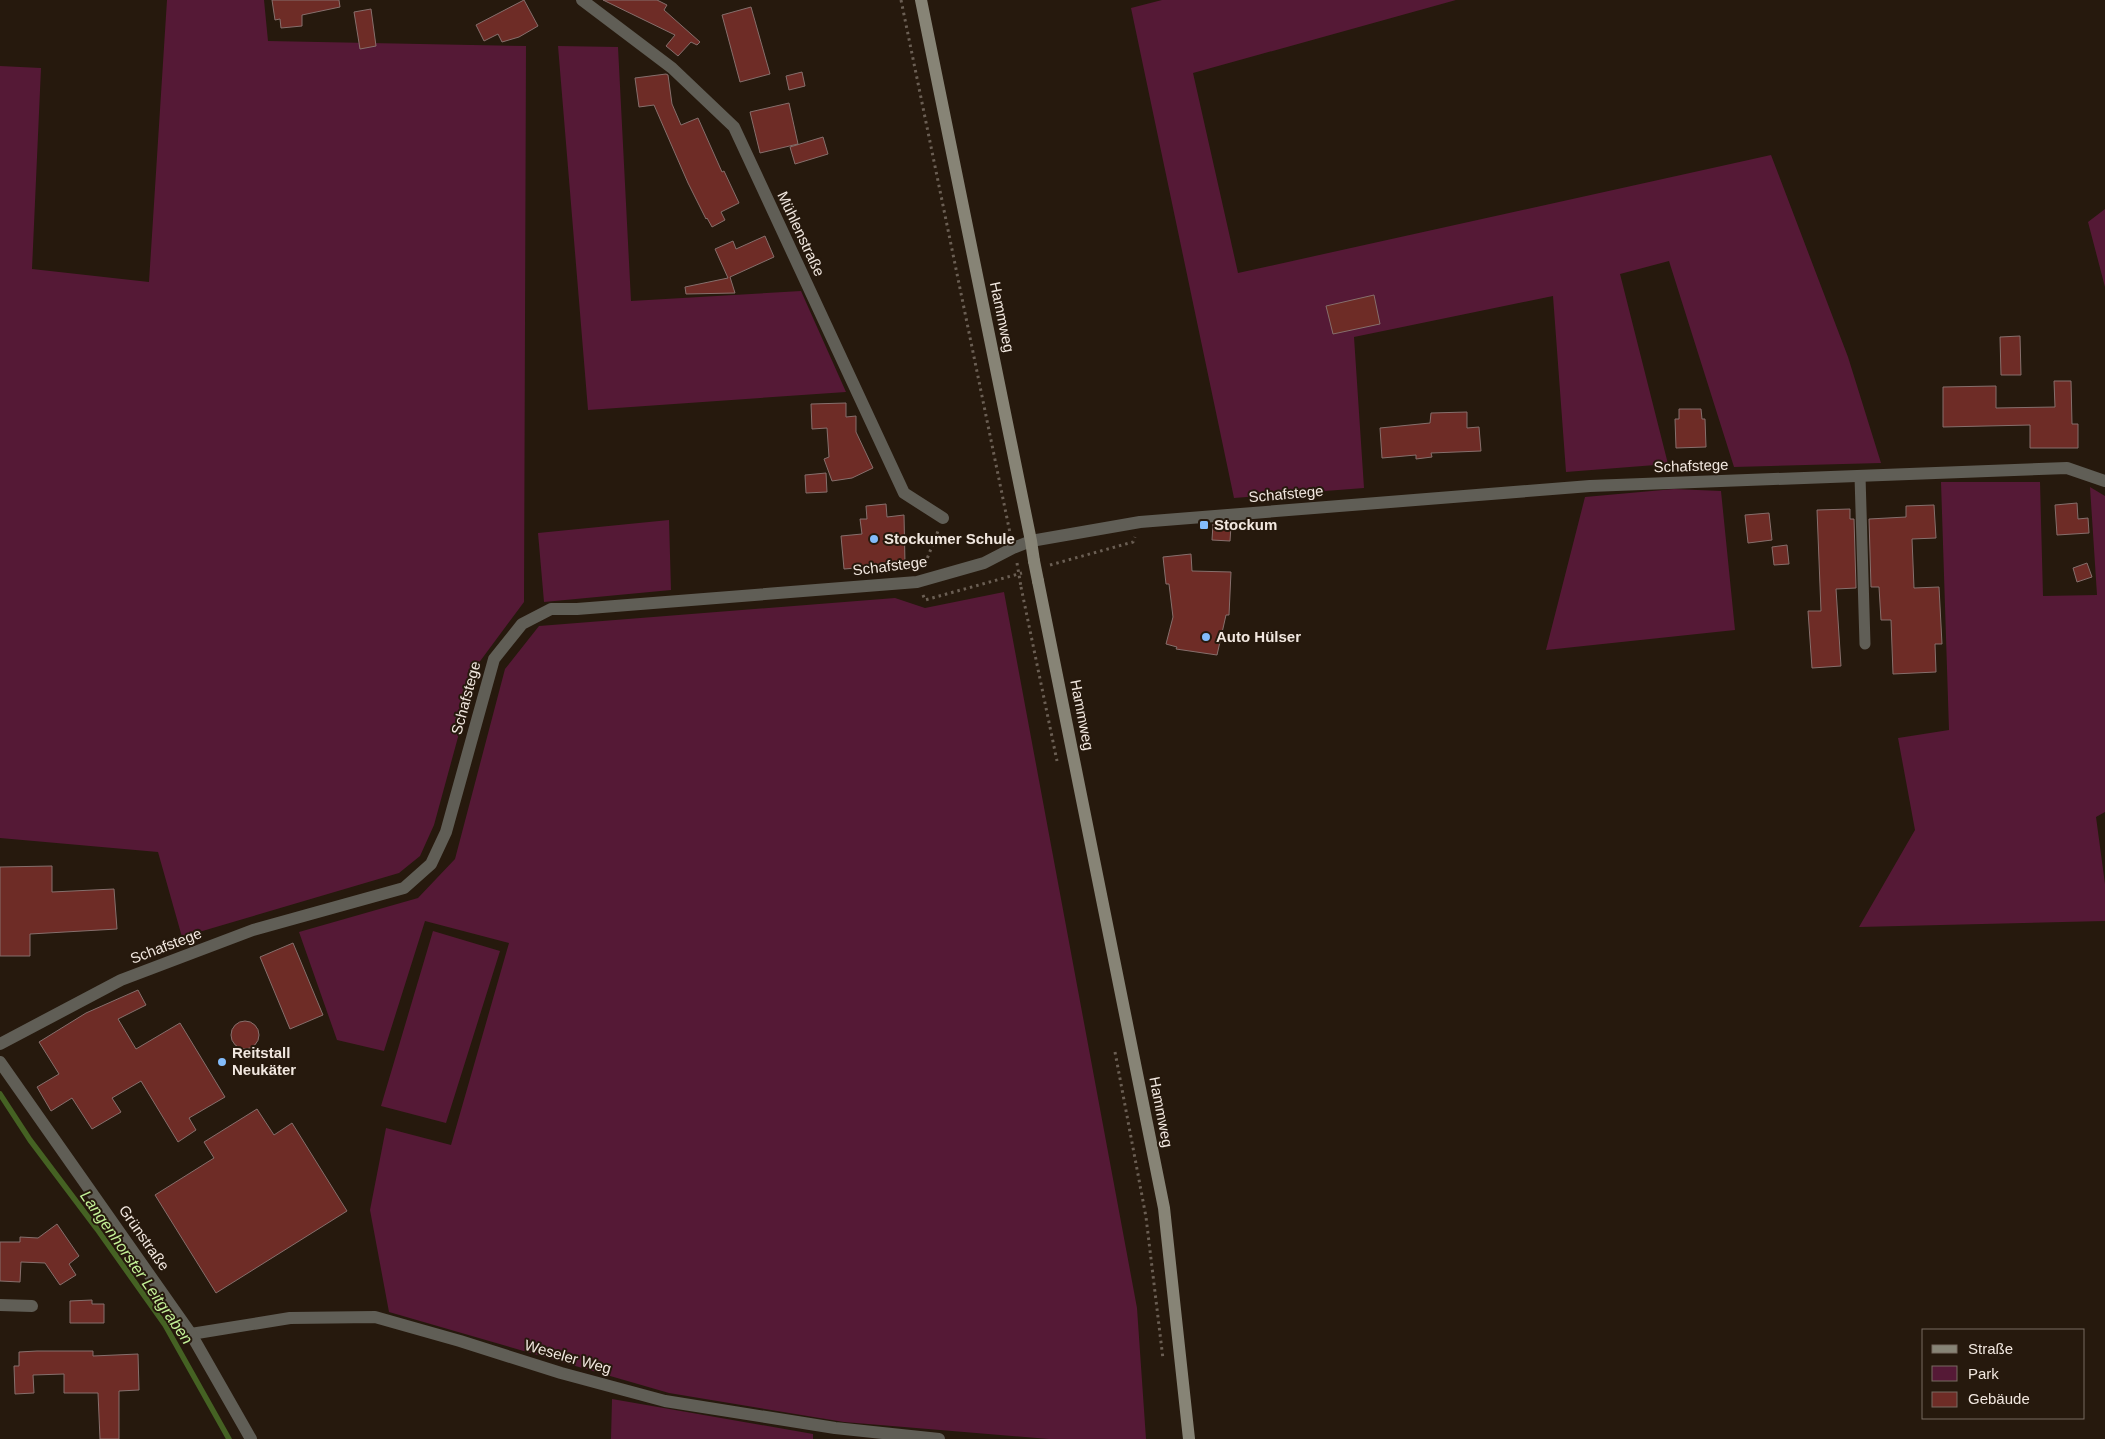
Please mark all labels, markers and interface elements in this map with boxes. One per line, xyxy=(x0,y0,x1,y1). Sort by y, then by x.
street label: Mühlenstraße xyxy=(774,189,829,279)
street label: Hammweg xyxy=(987,280,1018,354)
street label: Schafstege xyxy=(1653,456,1729,475)
street label: Schafstege xyxy=(1248,482,1324,505)
place label: Stockum xyxy=(1214,516,1277,533)
marker: Stockum xyxy=(1198,519,1210,531)
place label: Stockumer Schule xyxy=(884,530,1015,547)
marker: Stockumer Schule xyxy=(868,533,880,545)
street label: Schafstege xyxy=(852,552,928,579)
place label: Auto Hülser xyxy=(1216,628,1301,645)
marker: Auto Hülser xyxy=(1200,631,1212,643)
street label: Schafstege xyxy=(448,659,483,736)
street label: Hammweg xyxy=(1067,678,1098,752)
street label: Schafstege xyxy=(128,924,204,967)
place label: Reitstall Neukäter xyxy=(232,1044,296,1078)
marker: Reitstall Neukäter xyxy=(216,1056,228,1068)
street label: Hammweg xyxy=(1146,1075,1177,1149)
water label: Langenhorster Leitgraben xyxy=(77,1187,196,1347)
street label: Grünstraße xyxy=(116,1202,173,1274)
legend xyxy=(1922,1329,2085,1419)
street label: Weseler Weg xyxy=(523,1336,613,1377)
text: Straße xyxy=(1968,1340,2013,1357)
text: Park xyxy=(1968,1365,1999,1382)
text: Gebäude xyxy=(1968,1390,2030,1407)

